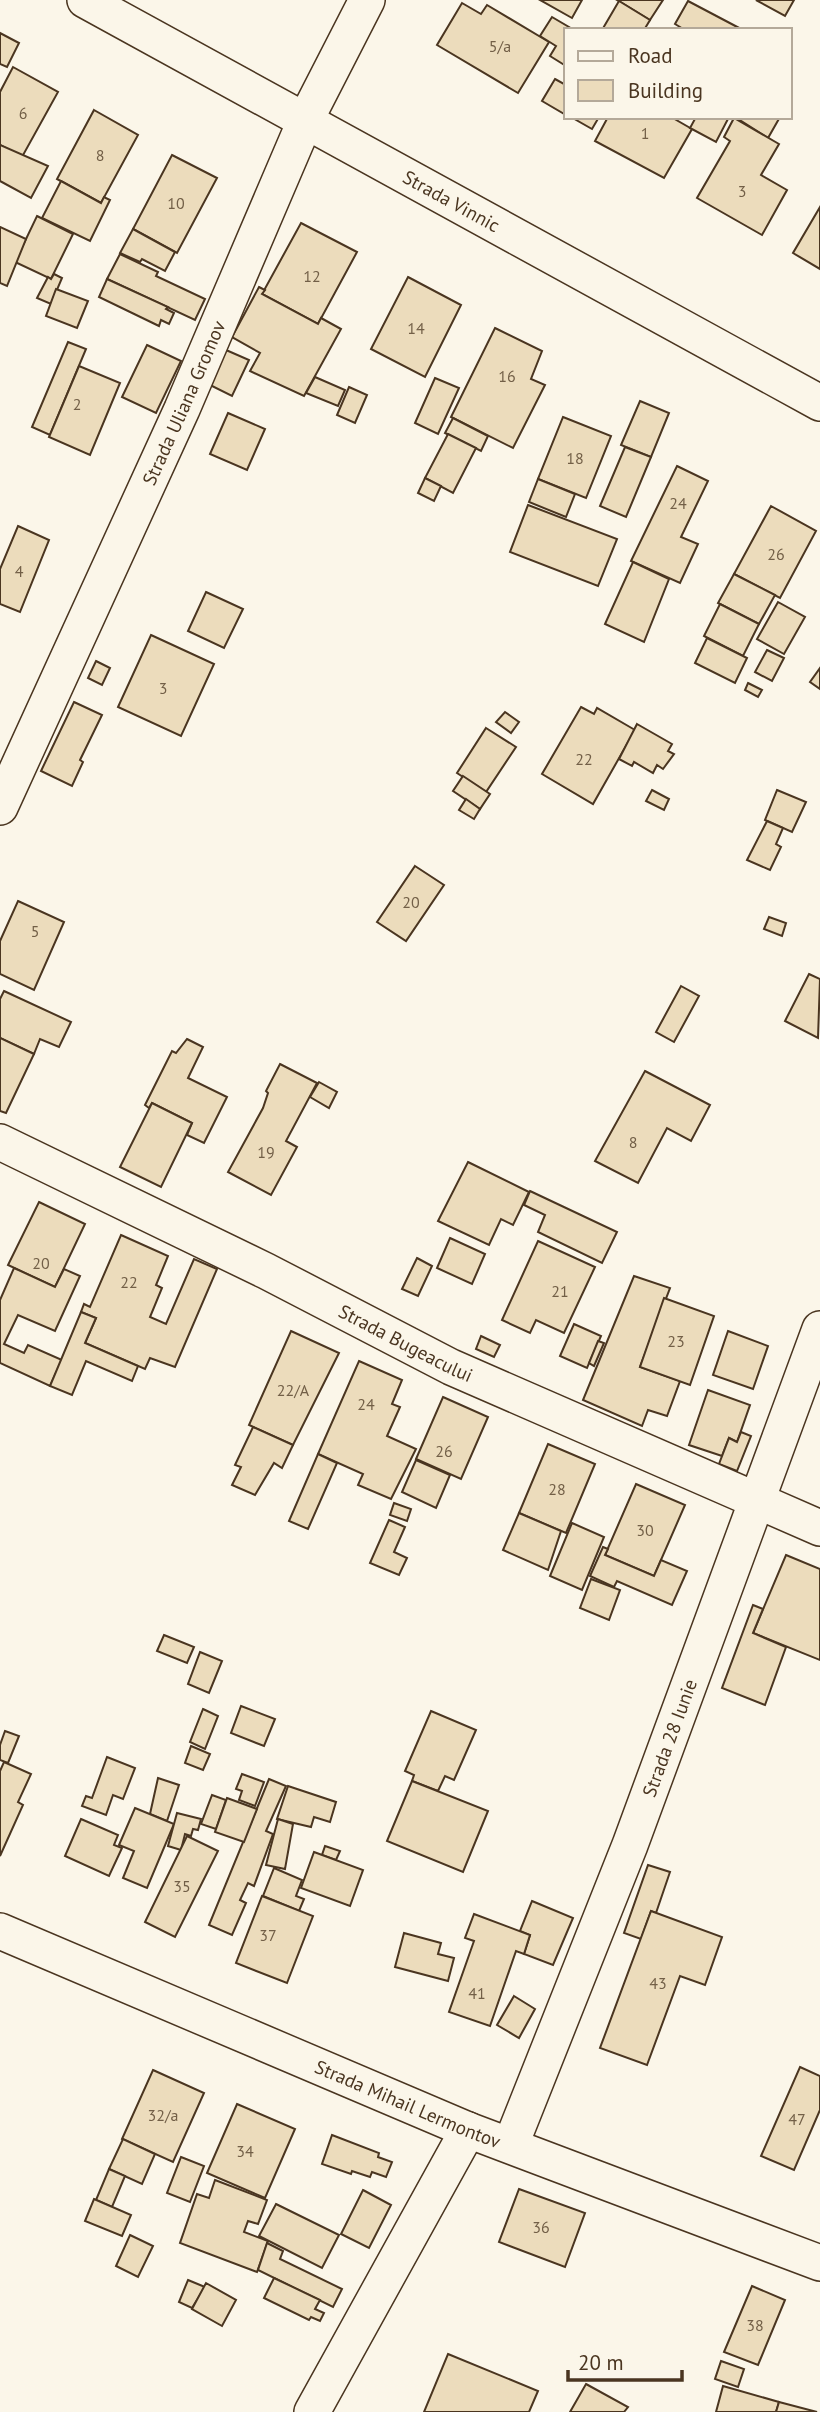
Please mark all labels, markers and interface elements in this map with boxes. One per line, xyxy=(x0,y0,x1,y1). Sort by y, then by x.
legend xyxy=(564,28,792,119)
house number: 5/a xyxy=(489,36,511,56)
text: Road xyxy=(628,42,672,69)
text: Building xyxy=(628,77,703,104)
house number: 6 xyxy=(19,103,27,123)
house number: 1 xyxy=(641,123,649,143)
house number: 8 xyxy=(96,145,104,165)
street label: Strada Vinnic xyxy=(399,165,504,237)
house number: 3 xyxy=(738,181,746,201)
house number: 10 xyxy=(167,193,185,213)
house number: 12 xyxy=(303,266,321,286)
street label: Strada Uliana Gromov xyxy=(137,317,230,489)
house number: 14 xyxy=(407,318,425,338)
house number: 16 xyxy=(498,366,516,386)
house number: 2 xyxy=(73,394,81,414)
house number: 18 xyxy=(566,448,584,468)
house number: 24 xyxy=(669,493,687,513)
house number: 26 xyxy=(767,544,785,564)
house number: 4 xyxy=(15,561,24,581)
house number: 3 xyxy=(159,678,167,698)
house number: 22 xyxy=(575,749,593,769)
house number: 20 xyxy=(402,892,420,912)
house number: 5 xyxy=(31,921,39,941)
house number: 8 xyxy=(629,1132,637,1152)
house number: 19 xyxy=(257,1142,275,1162)
house number: 20 xyxy=(32,1253,50,1273)
house number: 22 xyxy=(120,1272,138,1292)
house number: 21 xyxy=(551,1281,569,1301)
street label: Strada Bugeacului xyxy=(335,1299,477,1387)
house number: 23 xyxy=(667,1331,685,1351)
house number: 22/A xyxy=(277,1380,310,1400)
house number: 24 xyxy=(357,1394,375,1414)
house number: 26 xyxy=(435,1441,453,1461)
house number: 28 xyxy=(548,1479,566,1499)
house number: 30 xyxy=(636,1520,654,1540)
street label: Strada 28 Iunie xyxy=(637,1676,702,1800)
house number: 35 xyxy=(173,1876,191,1896)
house number: 37 xyxy=(259,1925,277,1945)
house number: 43 xyxy=(649,1973,667,1993)
house number: 41 xyxy=(468,1983,486,2003)
street label: Strada Mihail Lermontov xyxy=(311,2054,504,2153)
house number: 32/a xyxy=(147,2105,179,2125)
house number: 47 xyxy=(788,2109,806,2129)
house number: 34 xyxy=(236,2141,254,2161)
house number: 36 xyxy=(532,2217,550,2237)
house number: 38 xyxy=(746,2315,764,2335)
scale bar xyxy=(568,2338,682,2382)
text: 20 m xyxy=(578,2349,624,2376)

